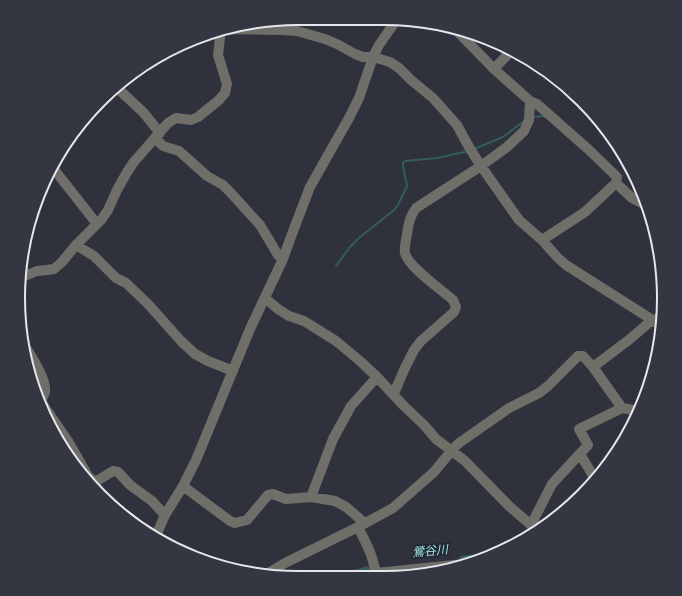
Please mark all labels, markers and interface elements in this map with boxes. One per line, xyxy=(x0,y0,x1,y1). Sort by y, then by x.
water label: 鶯谷川 xyxy=(411,542,451,560)

